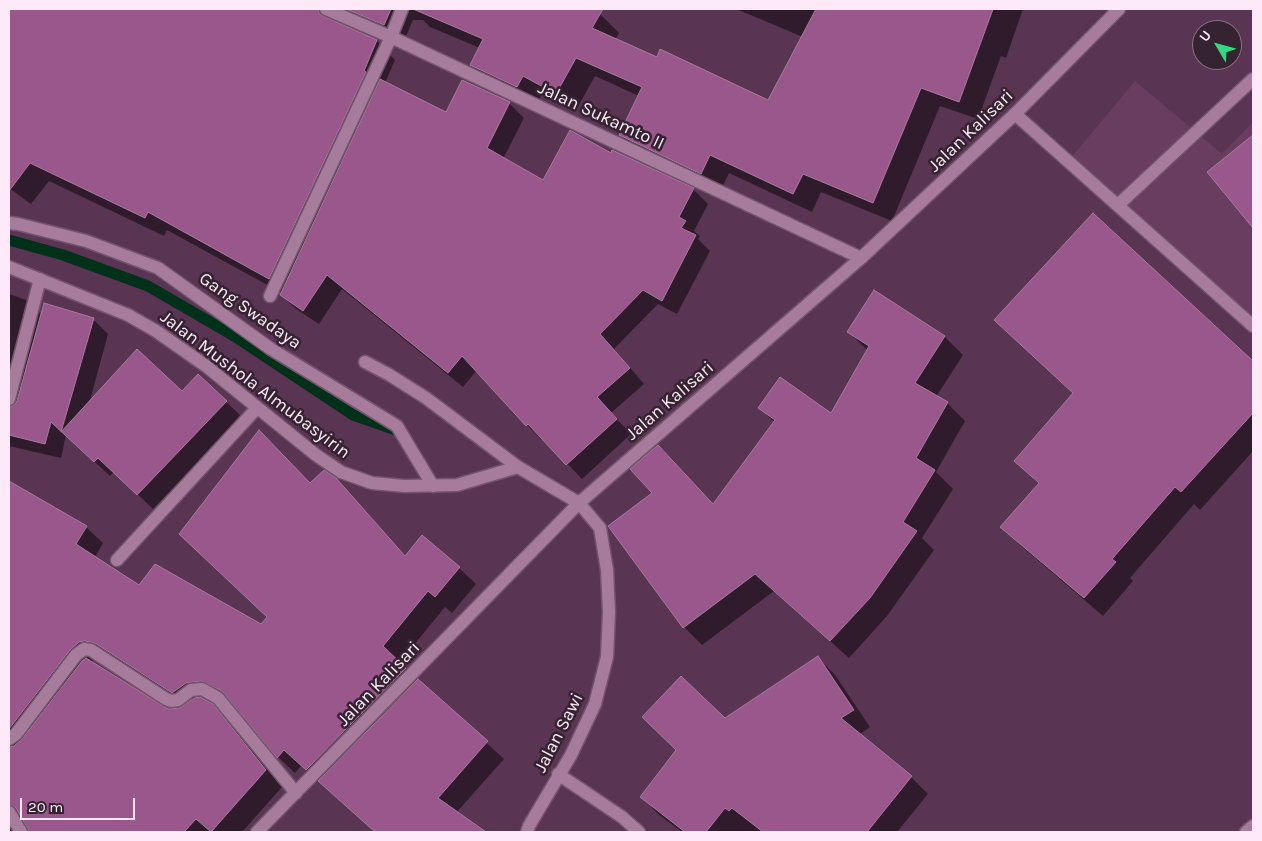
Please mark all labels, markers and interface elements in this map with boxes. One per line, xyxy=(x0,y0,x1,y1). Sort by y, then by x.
north arrow xyxy=(1192,20,1242,70)
text: U xyxy=(1196,27,1215,45)
street label: Jalan Sukamto II xyxy=(534,77,668,155)
street label: Jalan Kalisari xyxy=(924,85,1018,177)
street label: Gang Swadaya xyxy=(195,268,305,354)
street label: Jalan Mushola Almubasyirin xyxy=(156,307,354,463)
street label: Jalan Kalisari xyxy=(622,357,718,445)
street label: Jalan Kalisari xyxy=(333,637,425,731)
street label: Jalan Sawi xyxy=(530,690,588,776)
scale bar xyxy=(22,788,138,820)
text: 20 m xyxy=(28,798,63,816)

